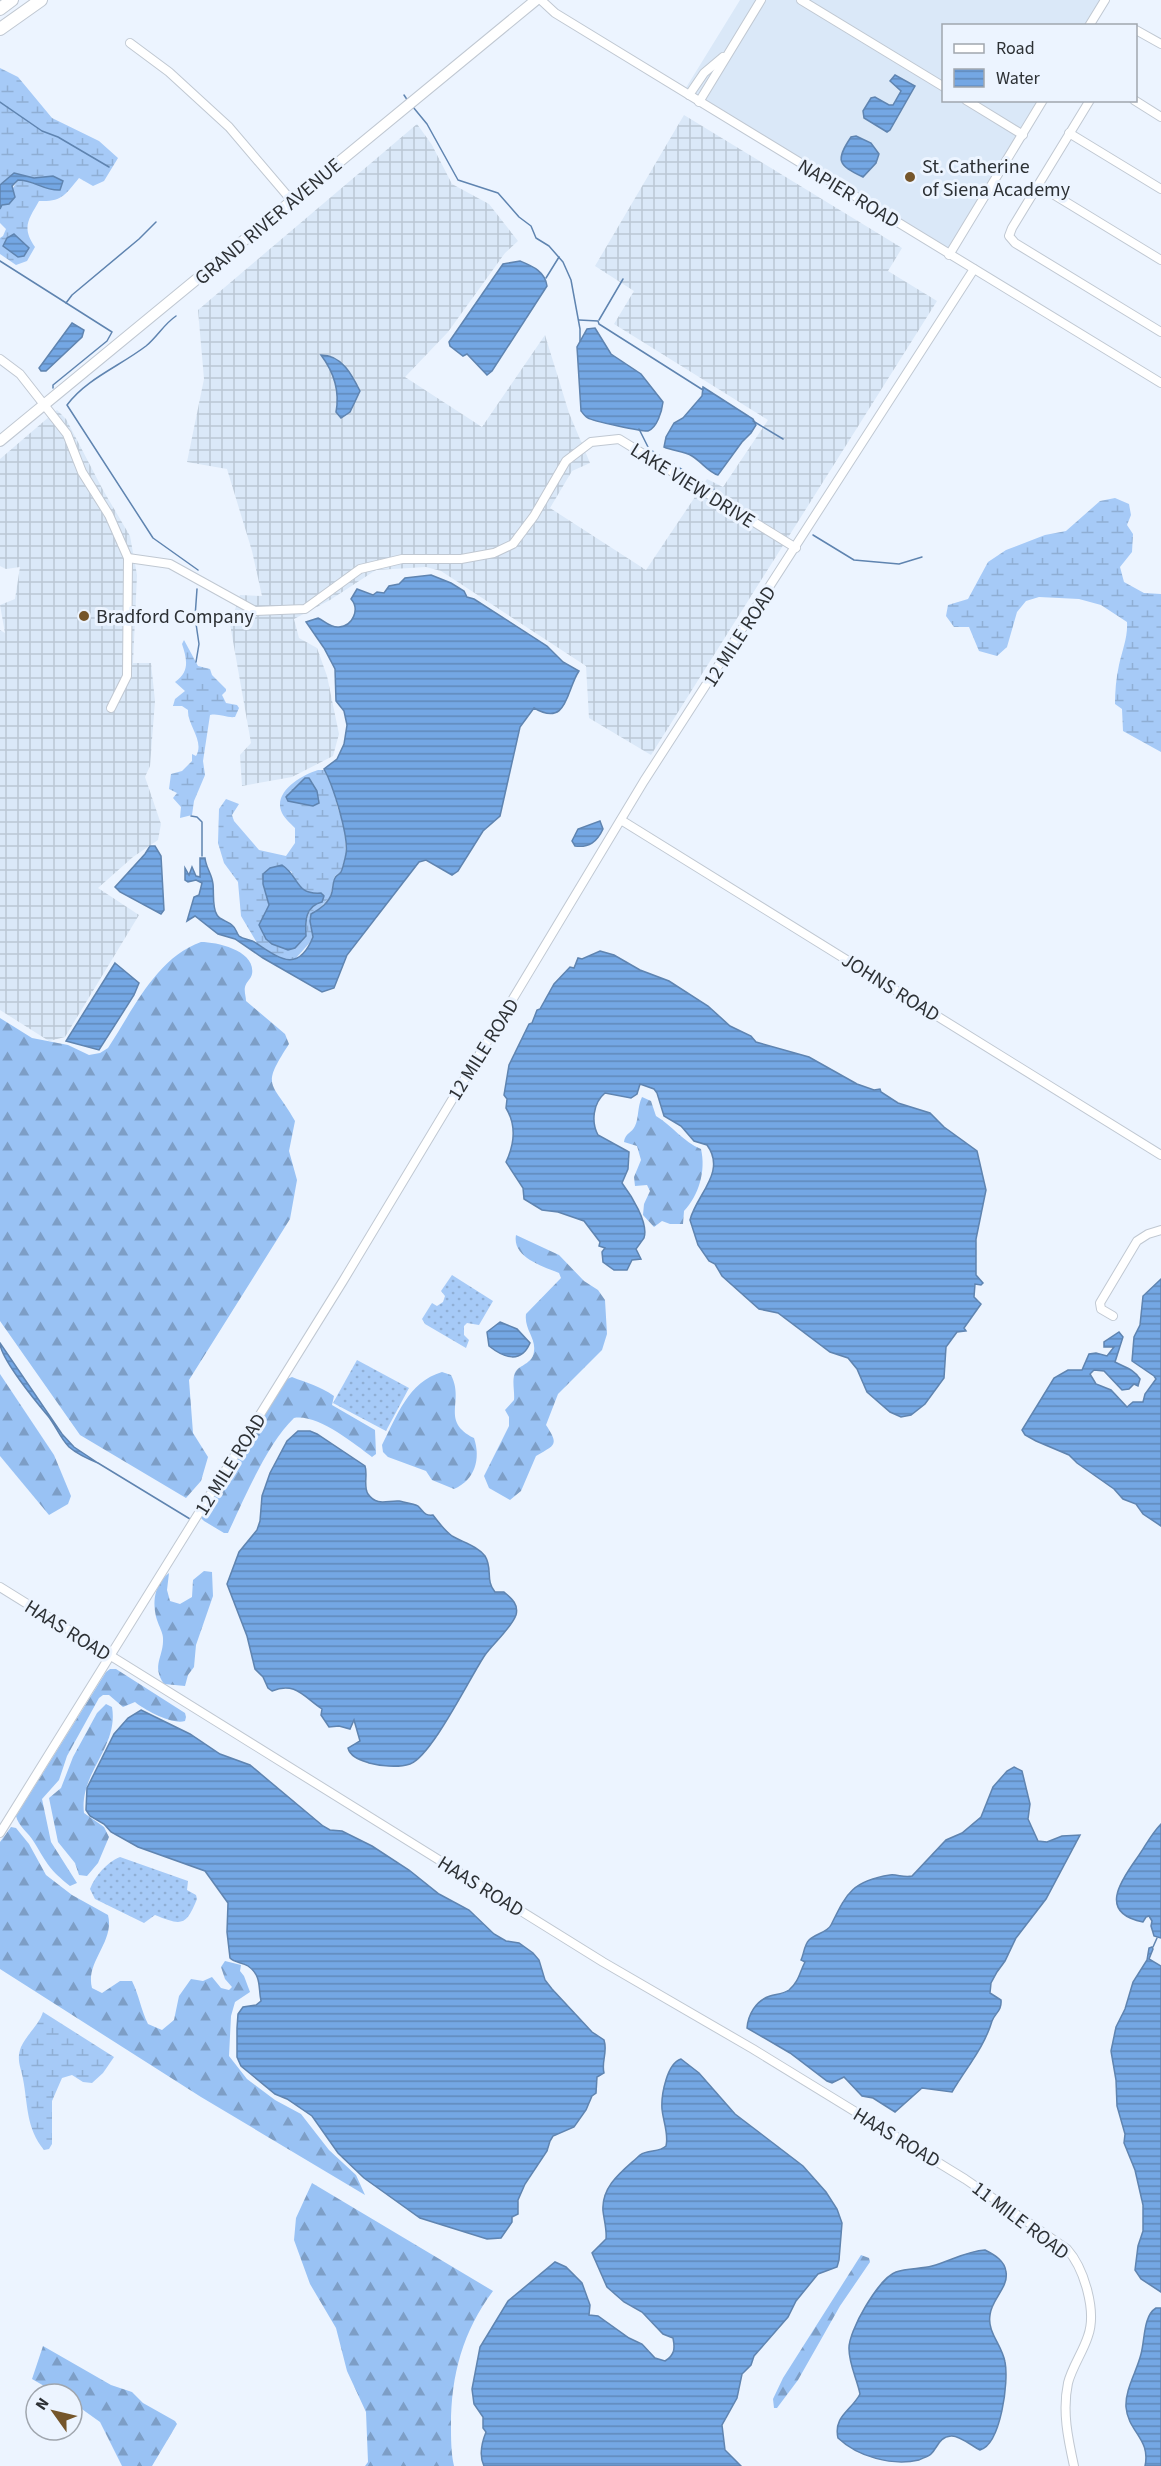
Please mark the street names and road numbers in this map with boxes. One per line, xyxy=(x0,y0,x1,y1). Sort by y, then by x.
street label: GRAND RIVER AVENUE xyxy=(189,152,348,292)
street label: NAPIER ROAD xyxy=(792,153,905,235)
street label: LAKE VIEW DRIVE xyxy=(625,436,760,535)
street label: 12 MILE ROAD xyxy=(697,580,783,693)
street label: JOHNS ROAD xyxy=(836,947,945,1029)
street label: 12 MILE ROAD xyxy=(441,993,526,1106)
street label: 12 MILE ROAD xyxy=(188,1408,273,1521)
street label: HAAS ROAD xyxy=(19,1593,116,1668)
street label: HAAS ROAD xyxy=(432,1849,529,1924)
street label: HAAS ROAD xyxy=(848,2101,945,2175)
street label: 11 MILE ROAD xyxy=(966,2175,1075,2267)

